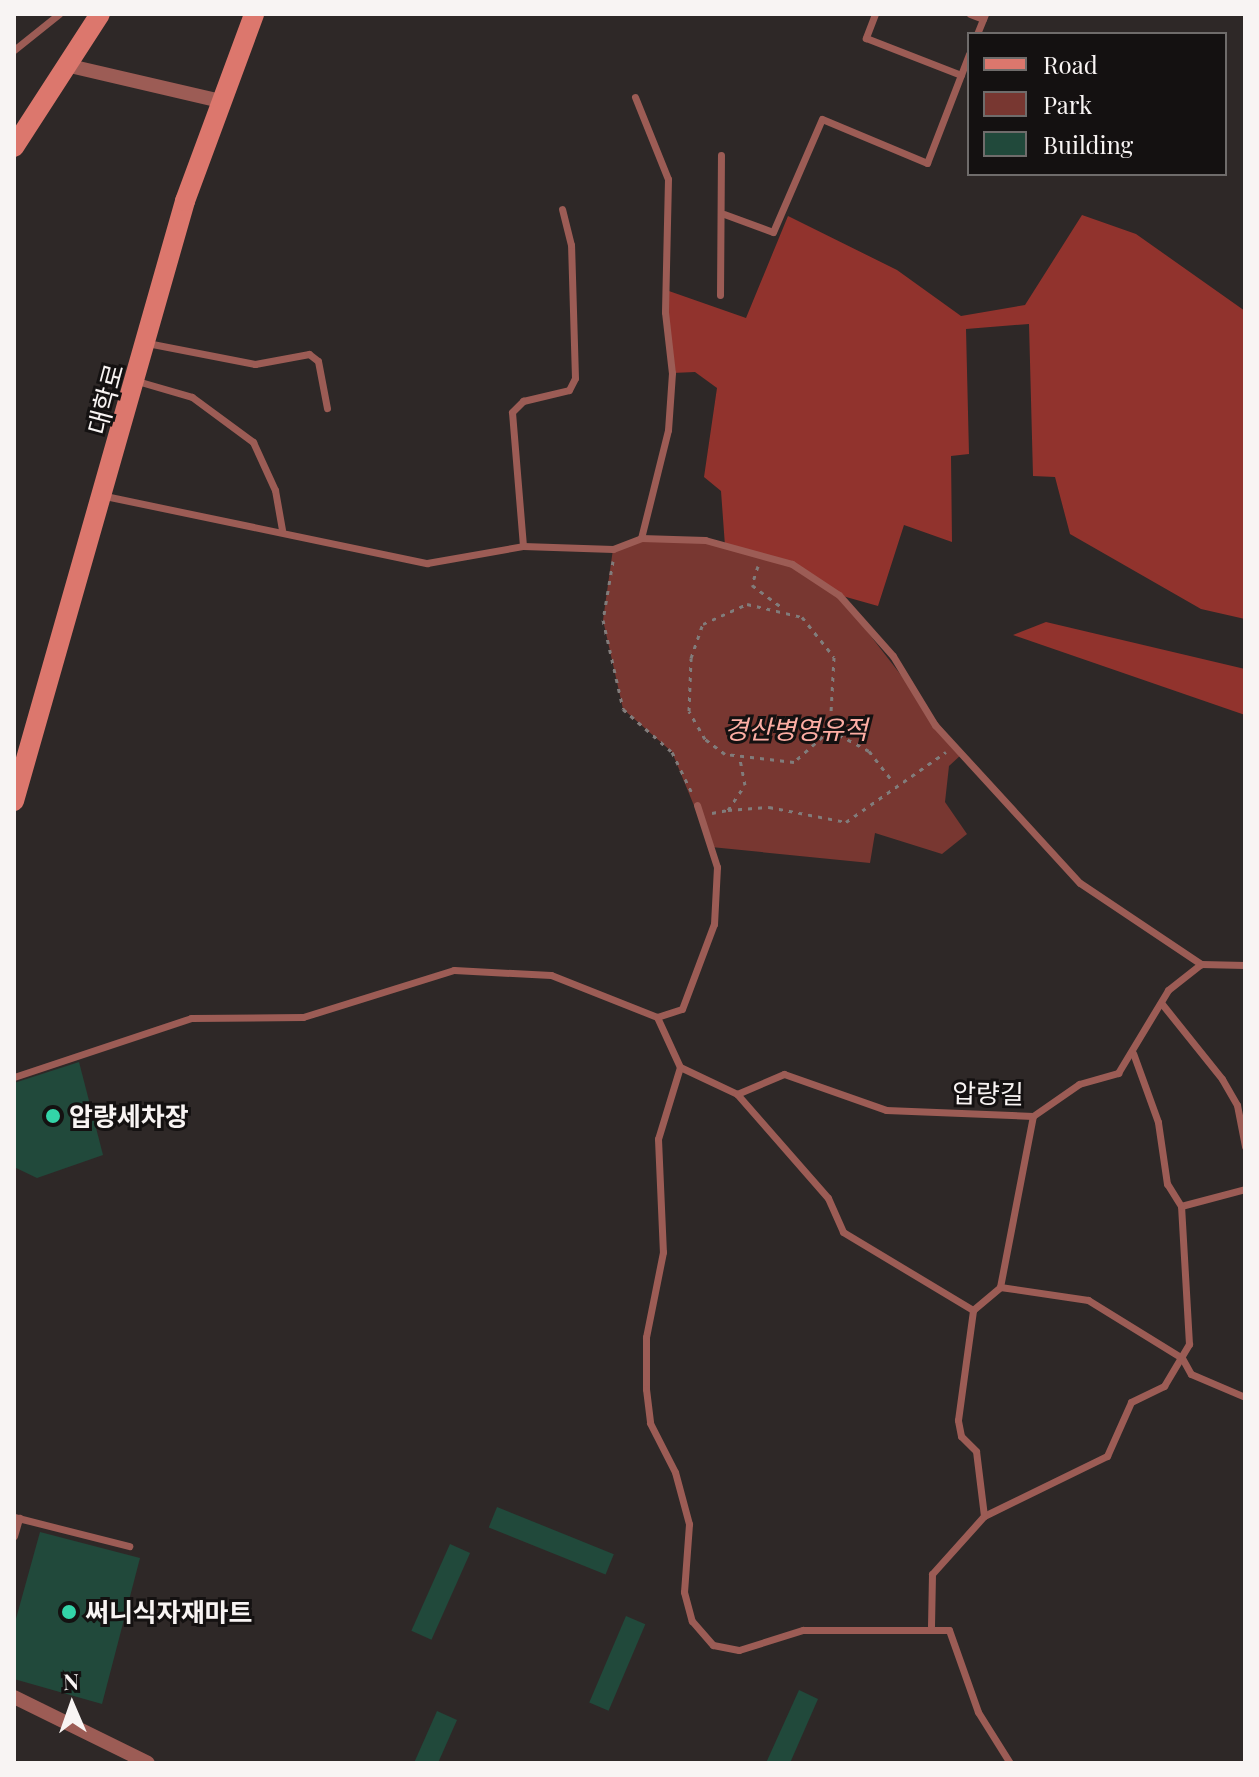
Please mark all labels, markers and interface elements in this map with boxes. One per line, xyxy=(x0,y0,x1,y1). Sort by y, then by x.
legend xyxy=(967,32,1227,176)
text: Road xyxy=(1043,48,1098,80)
text: Park xyxy=(1043,88,1092,120)
text: Building xyxy=(1043,128,1133,160)
street label: 대학로 xyxy=(81,360,129,438)
park label: 경산병영유적 xyxy=(724,713,868,745)
street label: 압량길 xyxy=(952,1077,1024,1109)
place label: 압량세차장 xyxy=(69,1100,189,1132)
marker: 압량세차장 xyxy=(44,1107,62,1125)
place label: 써니식자재마트 xyxy=(85,1596,252,1628)
marker: 써니식자재마트 xyxy=(60,1603,78,1621)
north arrow xyxy=(32,1665,112,1745)
text: N xyxy=(63,1666,80,1696)

